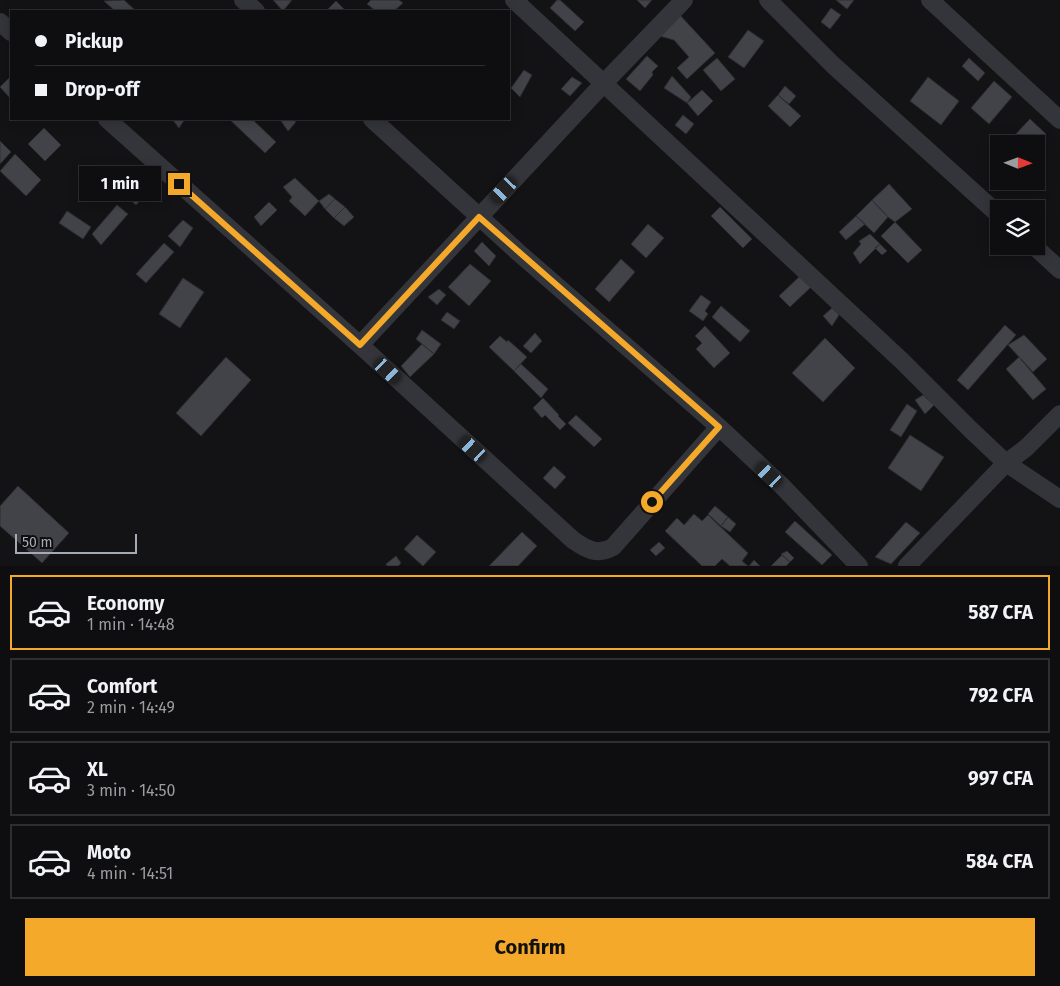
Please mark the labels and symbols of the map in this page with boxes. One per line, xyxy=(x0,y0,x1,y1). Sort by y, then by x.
north arrow xyxy=(990,135,1045,190)
callout: 1 min xyxy=(79,166,162,202)
route end xyxy=(168,173,190,195)
car xyxy=(488,174,519,206)
car xyxy=(371,355,404,387)
car xyxy=(456,433,489,465)
car xyxy=(752,459,785,491)
route start xyxy=(641,491,663,513)
scale bar xyxy=(15,531,138,554)

